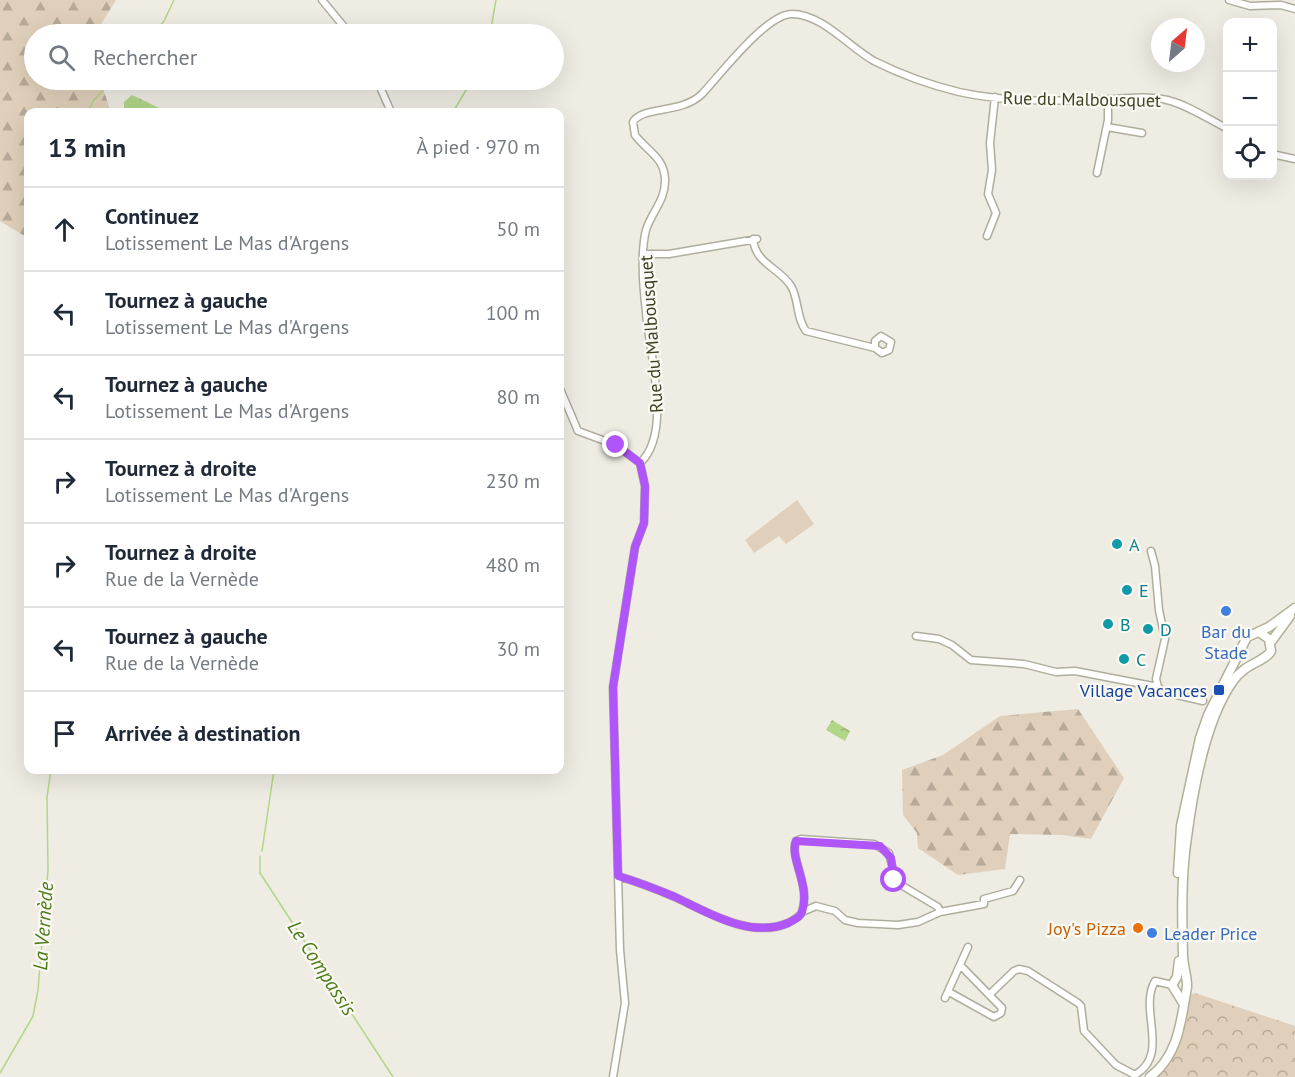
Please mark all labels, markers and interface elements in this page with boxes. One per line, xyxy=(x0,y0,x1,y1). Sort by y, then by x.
north arrow xyxy=(1151,18,1205,72)
map controls xyxy=(1223,18,1277,180)
button: + xyxy=(1223,18,1277,72)
search box xyxy=(24,24,564,90)
icon: search xyxy=(45,41,78,74)
text: Rechercher xyxy=(93,43,197,71)
button: − xyxy=(1223,72,1277,126)
street label: Rue du Malbousquet xyxy=(1003,86,1161,112)
button: locate xyxy=(1223,126,1277,180)
text: 13 min xyxy=(48,131,126,164)
text: À pied · 970 m xyxy=(416,134,540,160)
text: Continuez xyxy=(105,202,199,230)
icon: ahead xyxy=(48,213,81,246)
text: 50 m xyxy=(497,216,540,242)
text: Lotissement Le Mas d'Argens xyxy=(105,230,349,256)
street label: Rue du Malbousquet xyxy=(634,254,668,414)
text: Tournez à gauche xyxy=(105,286,268,314)
icon: left xyxy=(48,297,81,330)
text: 100 m xyxy=(486,300,540,326)
text: Lotissement Le Mas d'Argens xyxy=(105,314,349,340)
text: Tournez à gauche xyxy=(105,370,268,398)
icon: left xyxy=(48,381,81,414)
text: 80 m xyxy=(497,384,540,410)
text: Lotissement Le Mas d'Argens xyxy=(105,398,349,424)
route end xyxy=(602,431,628,457)
text: Tournez à droite xyxy=(105,454,257,482)
icon: right xyxy=(48,465,81,498)
text: 230 m xyxy=(486,468,540,494)
text: Lotissement Le Mas d'Argens xyxy=(105,482,349,508)
place label: A xyxy=(1129,533,1140,556)
marker: A xyxy=(1110,537,1124,551)
text: Tournez à droite xyxy=(105,538,257,566)
icon: right xyxy=(48,549,81,582)
text: 480 m xyxy=(486,552,540,578)
text: Rue de la Vernède xyxy=(105,566,259,592)
place label: E xyxy=(1139,579,1149,602)
marker: E xyxy=(1120,583,1134,597)
marker: Bar du Stade xyxy=(1219,604,1233,618)
place label: B xyxy=(1120,613,1131,636)
marker: B xyxy=(1101,617,1115,631)
place label: D xyxy=(1160,618,1172,641)
place label: Bar du Stade xyxy=(1201,620,1251,664)
text: Tournez à gauche xyxy=(105,622,268,650)
marker: D xyxy=(1141,622,1155,636)
icon: left xyxy=(48,633,81,666)
text: 30 m xyxy=(497,636,540,662)
place label: C xyxy=(1136,648,1146,671)
text: Rue de la Vernède xyxy=(105,650,259,676)
marker: C xyxy=(1117,652,1131,666)
place label: Village Vacances xyxy=(1079,679,1207,702)
marker: Village Vacances xyxy=(1212,683,1226,697)
icon: arrive xyxy=(48,717,81,750)
text: Arrivée à destination xyxy=(105,719,301,747)
route start xyxy=(880,866,906,892)
water label: La Vernède xyxy=(27,880,59,971)
water label: Le Compassis xyxy=(282,916,362,1020)
place label: Joy's Pizza xyxy=(1047,917,1126,940)
marker: Joy's Pizza xyxy=(1131,921,1145,935)
place label: Leader Price xyxy=(1164,922,1257,945)
marker: Leader Price xyxy=(1145,926,1159,940)

